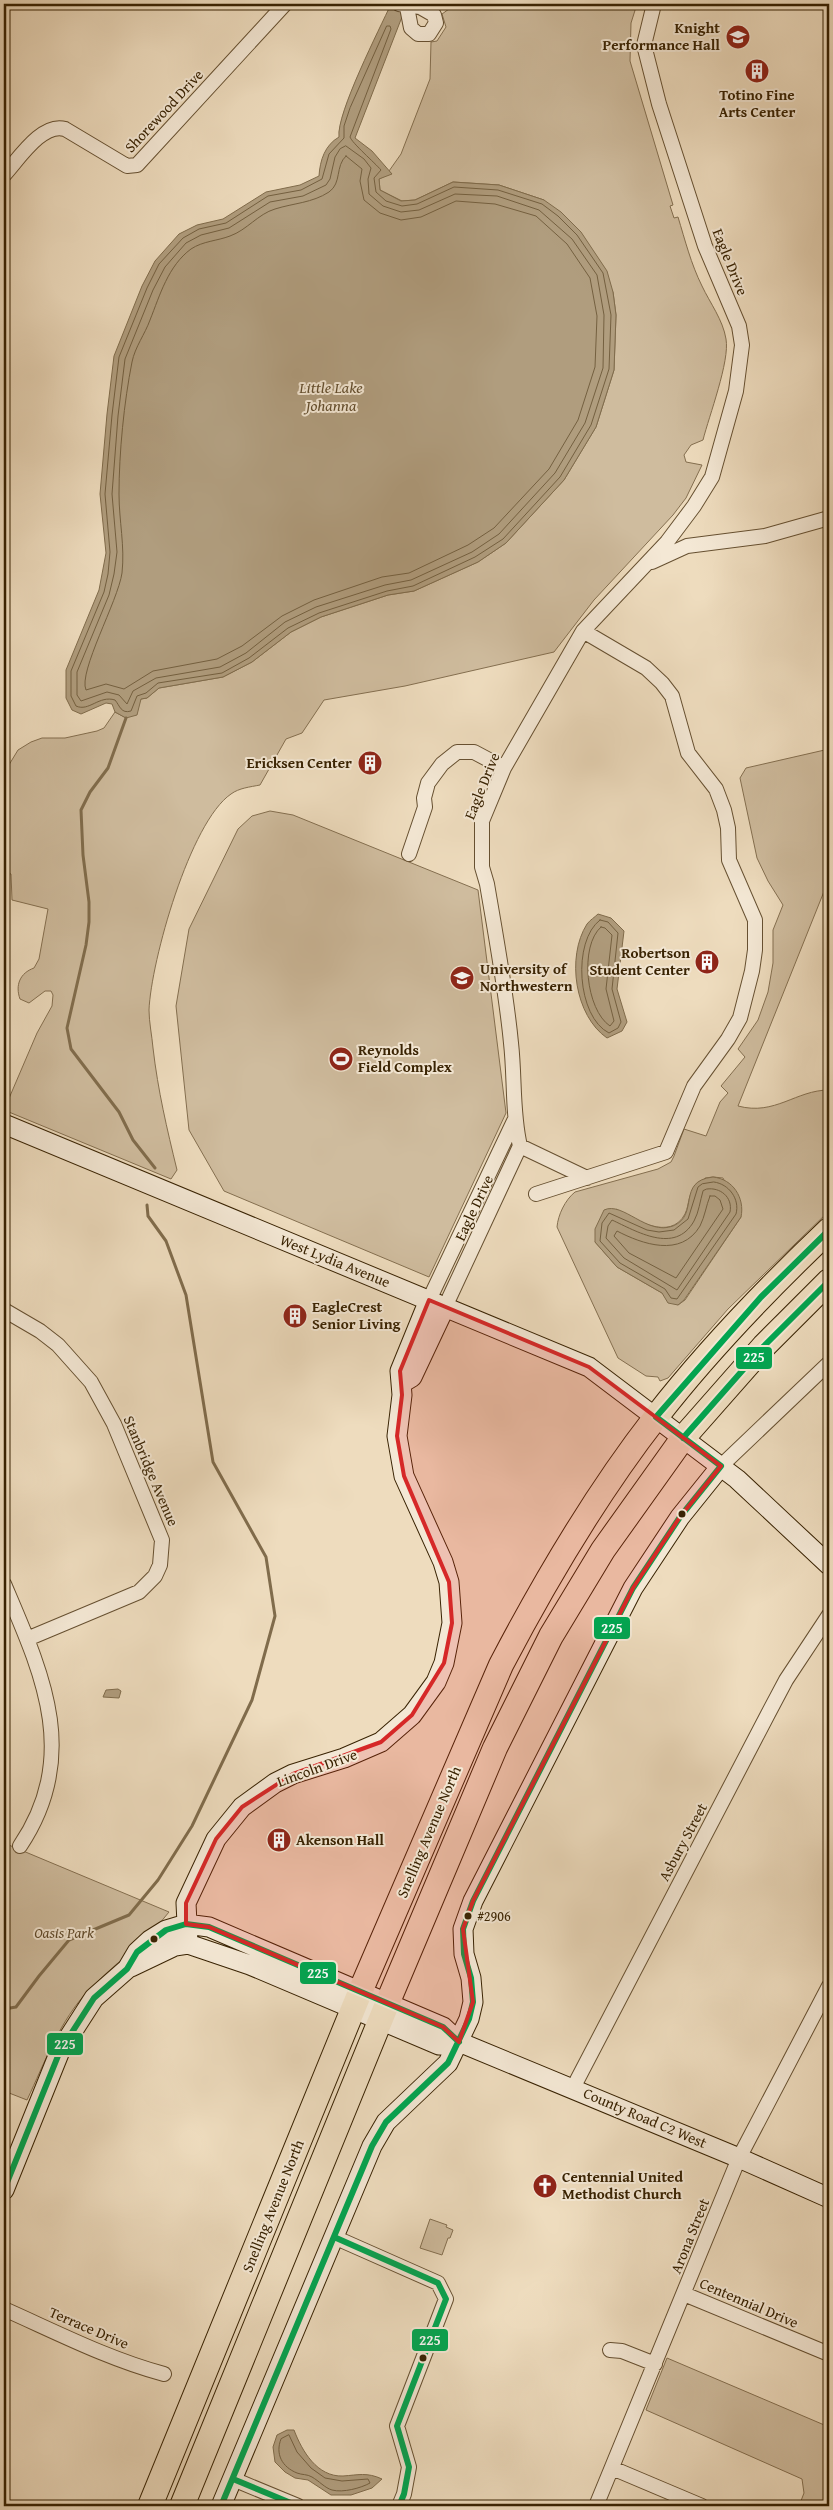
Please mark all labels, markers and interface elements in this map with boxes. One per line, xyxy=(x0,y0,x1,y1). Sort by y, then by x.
place label: Knight Performance Hall xyxy=(603,17,720,55)
school or university icon: Knight Performance Hall xyxy=(725,24,751,50)
building icon: Totino Fine Arts Center xyxy=(744,58,770,84)
street label: Shorewood Drive xyxy=(119,64,208,157)
place label: Totino Fine Arts Center xyxy=(719,84,795,122)
street label: Eagle Drive xyxy=(708,225,753,298)
water label: Little Lake Johanna xyxy=(298,375,363,417)
street label: Eagle Drive xyxy=(459,749,504,822)
building icon: Ericksen Center xyxy=(357,750,383,776)
place label: Ericksen Center xyxy=(247,752,352,773)
place label: Robertson Student Center xyxy=(589,942,690,980)
building icon: Robertson Student Center xyxy=(694,949,720,975)
place label: University of Northwestern xyxy=(480,958,573,996)
school or university icon: University of Northwestern xyxy=(449,965,475,991)
place label: Reynolds Field Complex xyxy=(358,1039,452,1077)
sports icon: Reynolds Field Complex xyxy=(328,1046,354,1072)
street label: Eagle Drive xyxy=(449,1171,498,1244)
street label: West Lydia Avenue xyxy=(277,1229,393,1292)
place label: EagleCrest Senior Living xyxy=(312,1296,401,1334)
building icon: EagleCrest Senior Living xyxy=(282,1303,308,1329)
line badge: 225 xyxy=(735,1346,773,1370)
text: 225 xyxy=(743,1347,765,1367)
street label: Stanbridge Avenue xyxy=(119,1412,184,1529)
unlabelled marker xyxy=(677,1509,687,1519)
line badge: 225 xyxy=(593,1616,631,1640)
text: 225 xyxy=(601,1618,623,1638)
street label: Lincoln Drive xyxy=(274,1743,360,1792)
street label: Snelling Avenue North xyxy=(391,1762,466,1901)
street label: Asbury Street xyxy=(653,1798,712,1885)
building icon: Akenson Hall xyxy=(266,1827,292,1853)
place label: Akenson Hall xyxy=(296,1829,384,1850)
place label: #2906 xyxy=(477,1906,511,1926)
marker: #2906 xyxy=(463,1911,473,1921)
park label: Oasis Park xyxy=(34,1922,94,1943)
unlabelled marker xyxy=(149,1934,159,1944)
line badge: 225 xyxy=(299,1961,337,1985)
text: 225 xyxy=(307,1963,329,1983)
line badge: 225 xyxy=(46,2032,84,2056)
text: 225 xyxy=(54,2034,76,2054)
street label: County Road C2 West xyxy=(580,2082,711,2153)
street label: Snelling Avenue North xyxy=(236,2136,309,2275)
place label: Centennial United Methodist Church xyxy=(562,2166,683,2204)
church icon: Centennial United Methodist Church xyxy=(532,2173,558,2199)
street label: Arona Street xyxy=(665,2194,714,2277)
street label: Centennial Drive xyxy=(697,2272,802,2333)
street label: Terrace Drive xyxy=(46,2301,132,2354)
line badge: 225 xyxy=(411,2328,449,2352)
text: 225 xyxy=(419,2330,441,2350)
unlabelled marker xyxy=(418,2353,428,2363)

